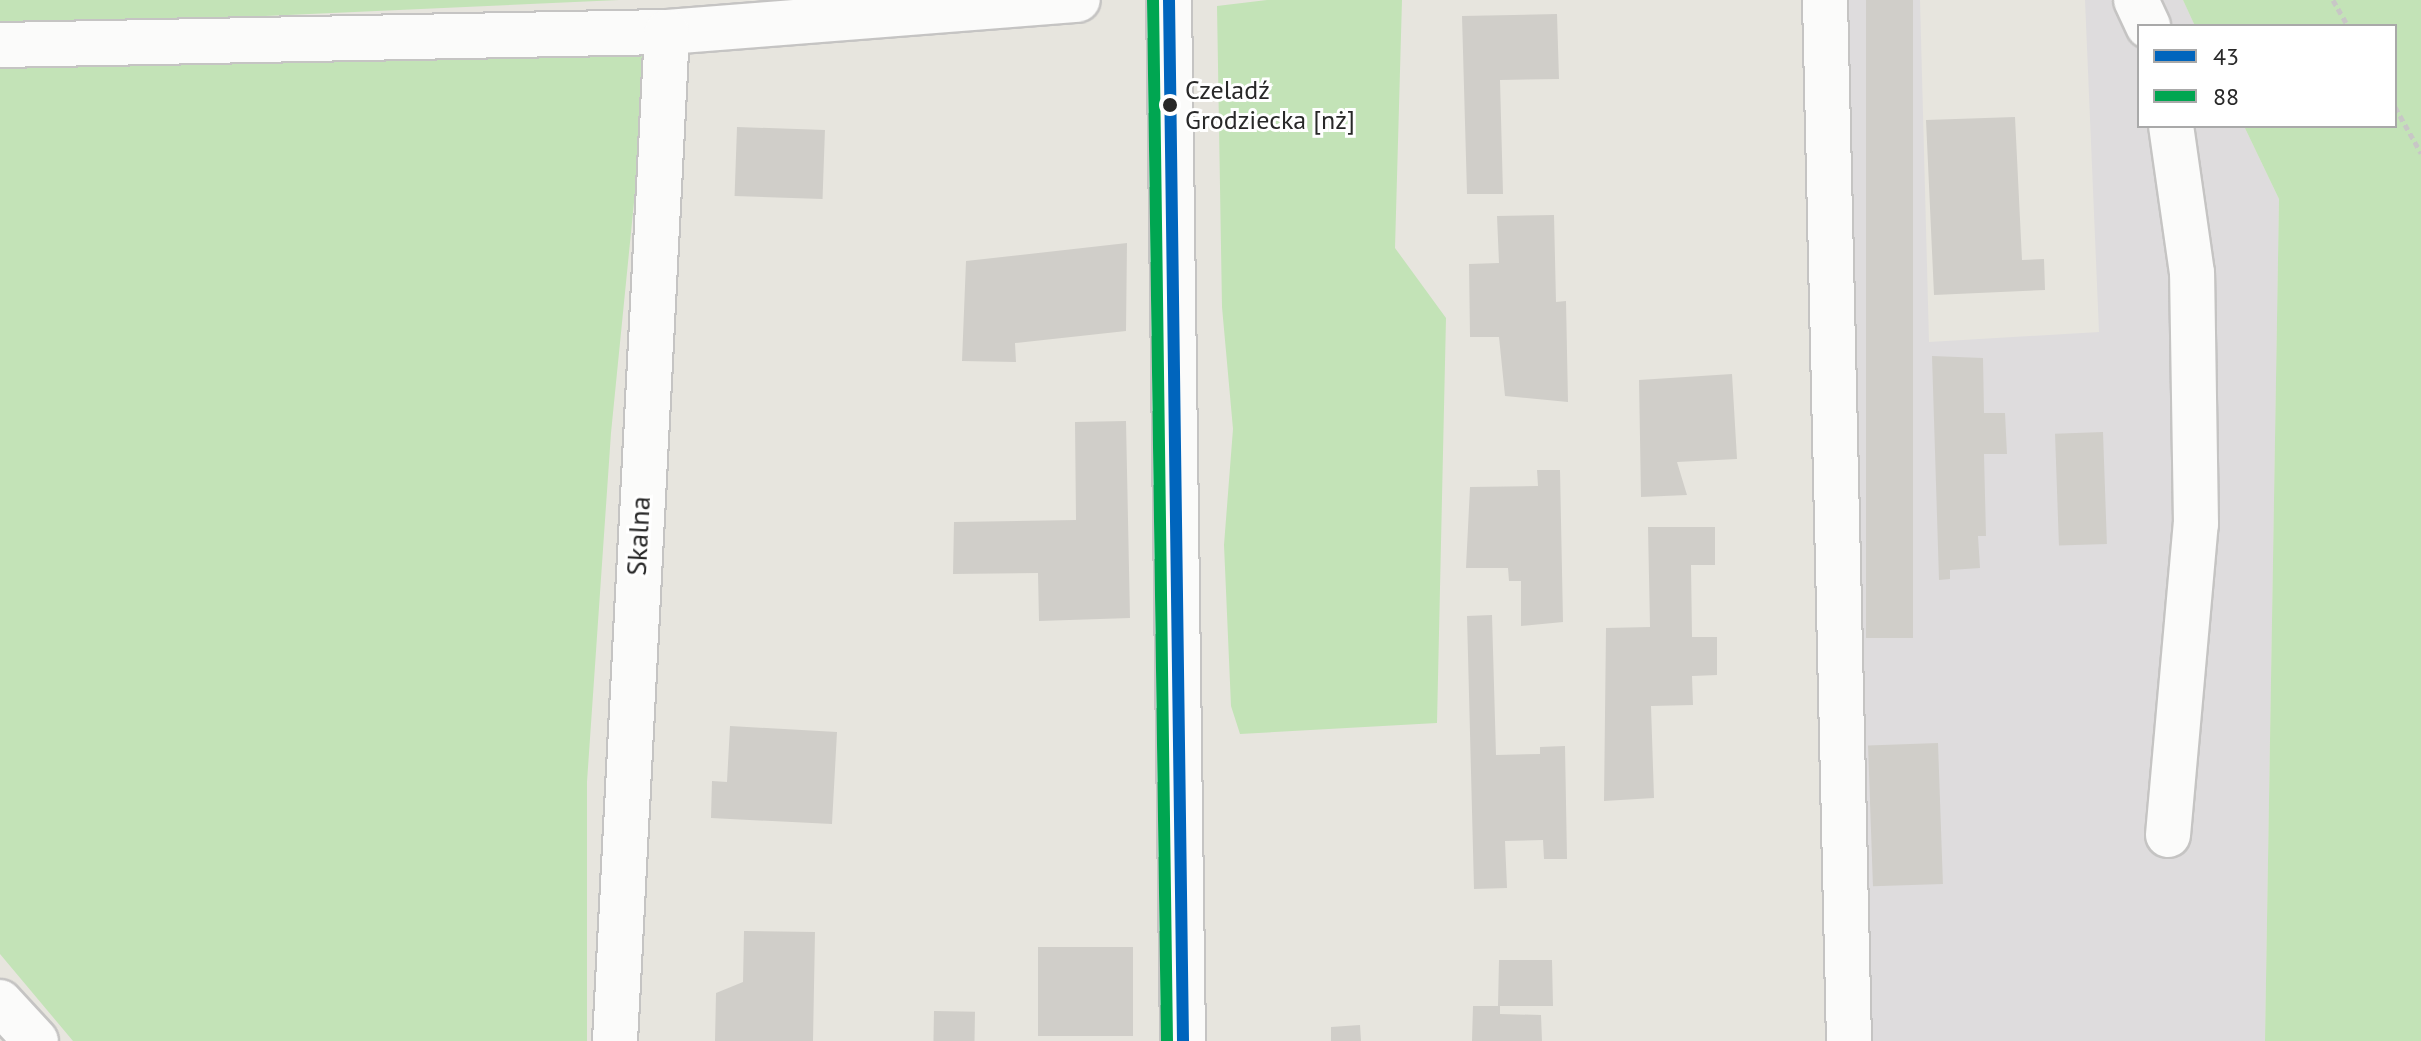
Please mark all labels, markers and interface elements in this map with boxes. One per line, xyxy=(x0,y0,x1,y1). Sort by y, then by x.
legend xyxy=(2137,24,2397,128)
text: 43 xyxy=(2213,41,2239,72)
place label: Czeladź Grodziecka [nż] xyxy=(1185,74,1355,136)
text: 88 xyxy=(2213,81,2239,112)
marker: Czeladź Grodziecka [nż] xyxy=(1162,97,1178,113)
street label: Skalna xyxy=(619,495,657,577)

